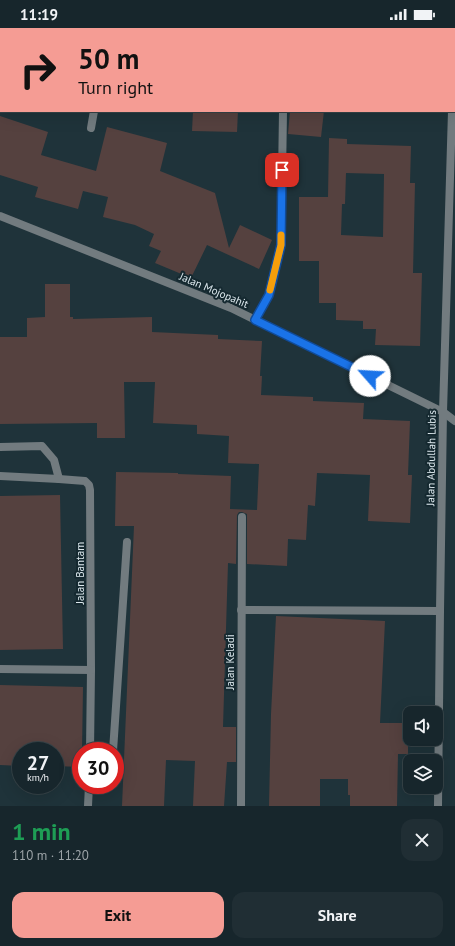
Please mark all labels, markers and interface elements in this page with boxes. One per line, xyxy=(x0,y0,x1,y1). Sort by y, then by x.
text: 11:19 xyxy=(20,5,58,24)
text: 50 m xyxy=(78,40,139,77)
icon: right xyxy=(12,44,64,96)
text: Turn right xyxy=(78,76,153,99)
pin xyxy=(265,153,299,187)
icon: arrive xyxy=(271,159,293,181)
street label: Jalan Mojopahit xyxy=(176,269,251,311)
position arrow xyxy=(349,355,391,397)
street label: Jalan Abdullah Lubis xyxy=(423,410,439,507)
street label: Jalan Bantam xyxy=(73,542,87,605)
street label: Jalan Keladi xyxy=(223,634,237,691)
map controls xyxy=(403,706,443,794)
button: sound xyxy=(403,706,443,746)
speed limit sign: 30 xyxy=(72,742,124,794)
text: 27 xyxy=(27,750,49,776)
button: layers xyxy=(403,754,443,794)
text: km/h xyxy=(27,771,49,784)
text: 1 min xyxy=(12,816,71,847)
button: close xyxy=(401,819,443,861)
text: 110 m · 11:20 xyxy=(12,847,89,864)
button: Exit xyxy=(12,892,224,938)
button: Share xyxy=(232,892,443,938)

